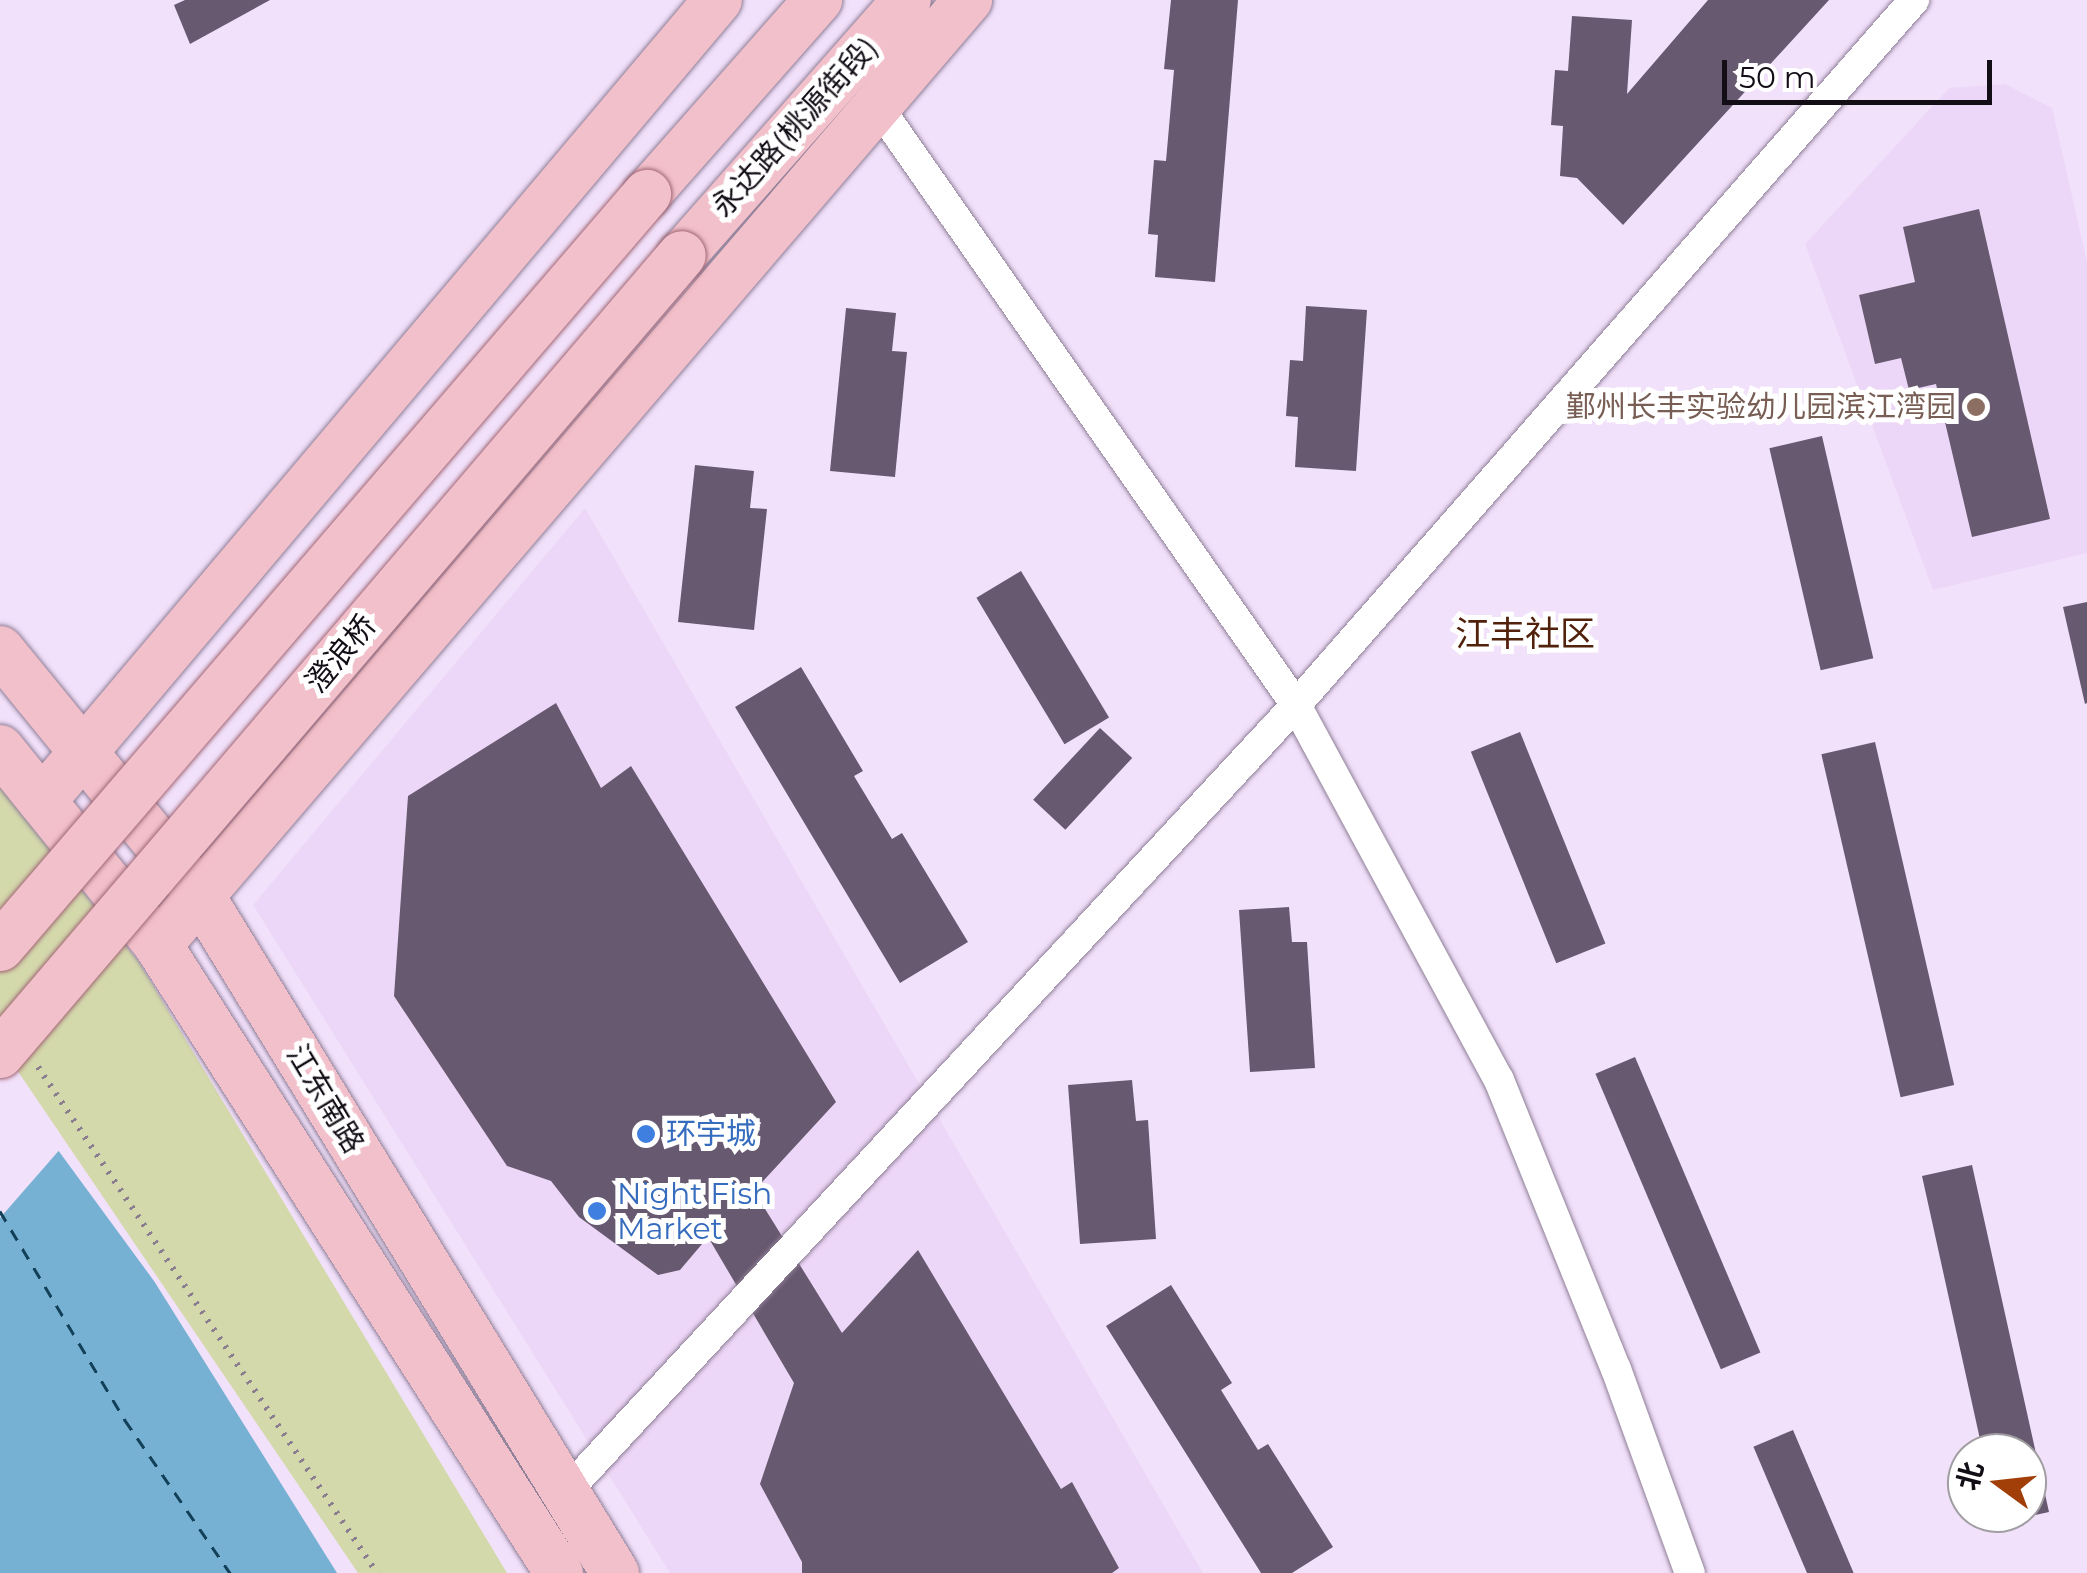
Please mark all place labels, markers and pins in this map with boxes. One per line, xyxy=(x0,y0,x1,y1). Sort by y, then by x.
place label: 鄞州长丰实验幼儿园滨江湾园 xyxy=(1566,389,1956,425)
marker: 鄞州长丰实验幼儿园滨江湾园 xyxy=(1965,396,1987,418)
place label: 环宇城 xyxy=(666,1116,756,1152)
marker: 环宇城 xyxy=(635,1123,657,1145)
place label: Night Fish Market xyxy=(617,1176,772,1246)
marker: Night Fish Market xyxy=(586,1200,608,1222)

